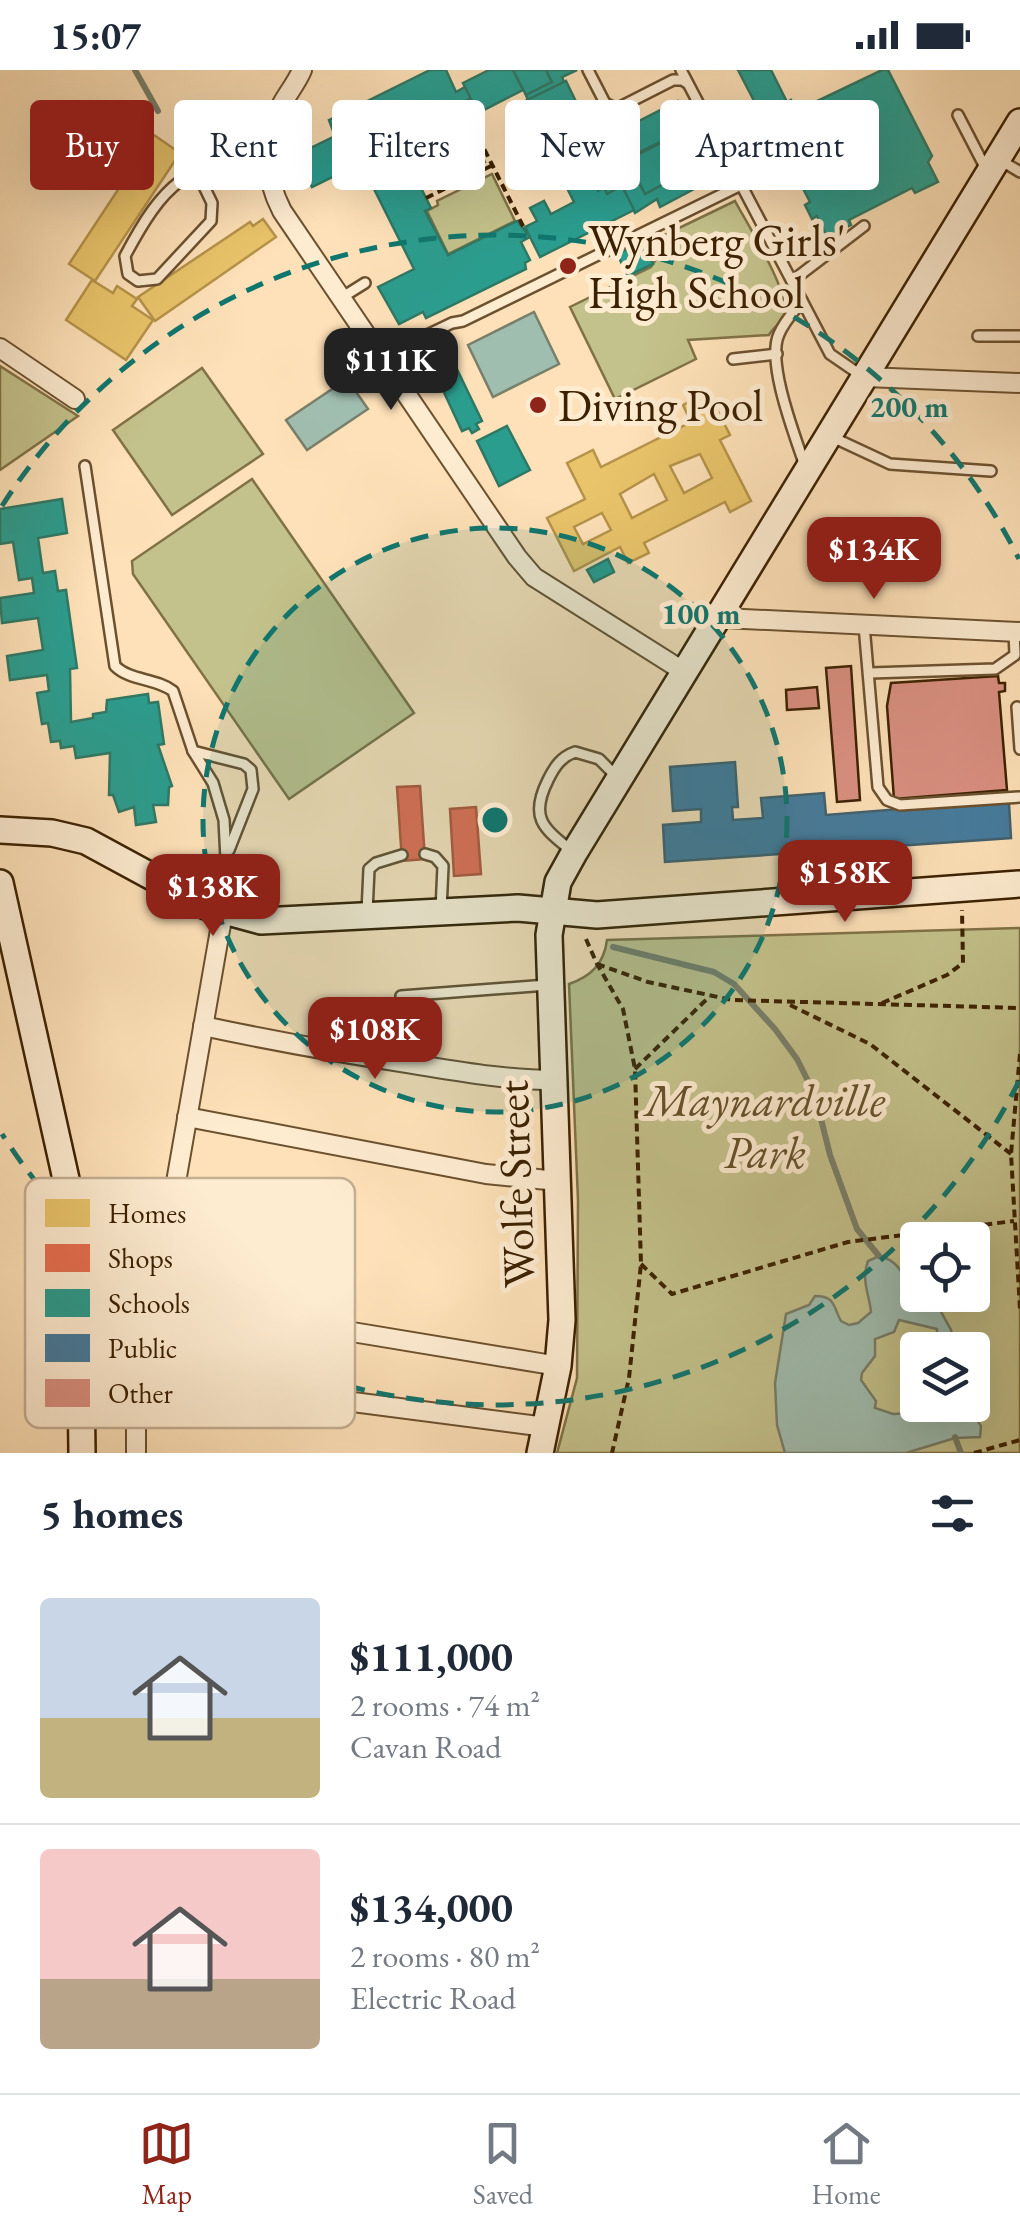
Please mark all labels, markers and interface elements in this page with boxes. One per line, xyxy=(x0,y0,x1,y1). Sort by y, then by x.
text: 15:07 xyxy=(50,11,141,60)
chip: Buy xyxy=(30,100,154,190)
chip: Rent xyxy=(174,100,312,190)
chip: Filters xyxy=(332,100,485,190)
chip: New xyxy=(505,100,640,190)
chip: Apartment xyxy=(660,100,879,190)
place label: Wynberg Girls' High School xyxy=(588,211,846,321)
marker: Wynberg Girls' High School xyxy=(557,255,579,277)
pin: $111K xyxy=(321,328,461,413)
text: $111K xyxy=(346,339,436,381)
place label: Diving Pool xyxy=(558,376,763,434)
text: 200 m xyxy=(870,387,948,426)
marker: Diving Pool xyxy=(527,394,549,416)
pin: $134K xyxy=(804,517,944,602)
text: $134K xyxy=(829,528,919,570)
text: 100 m xyxy=(662,594,740,633)
centre of rings xyxy=(477,802,513,838)
pin: $158K xyxy=(775,840,915,925)
text: $158K xyxy=(800,851,890,893)
pin: $138K xyxy=(143,854,283,939)
text: $138K xyxy=(168,865,258,907)
pin: $108K xyxy=(305,997,445,1082)
text: $108K xyxy=(330,1008,420,1050)
park label: Maynardville Park xyxy=(642,1071,886,1181)
street label: Wolfe Street xyxy=(482,1079,548,1289)
legend xyxy=(25,1178,355,1428)
text: Homes xyxy=(108,1195,186,1231)
map controls xyxy=(900,1222,990,1422)
button: locate xyxy=(900,1222,990,1312)
text: Shops xyxy=(108,1240,173,1276)
text: Schools xyxy=(108,1285,190,1321)
text: Public xyxy=(108,1330,177,1366)
button: layers xyxy=(900,1332,990,1422)
text: Other xyxy=(108,1375,173,1411)
text: 5 homes xyxy=(40,1486,183,1541)
icon: filters xyxy=(925,1486,980,1541)
text: $111,000 xyxy=(350,1629,513,1684)
icon: home xyxy=(120,1638,240,1758)
text: 2 rooms · 74 m² xyxy=(350,1684,540,1726)
text: Cavan Road xyxy=(350,1726,501,1768)
text: $134,000 xyxy=(350,1880,513,1935)
icon: home xyxy=(120,1889,240,2009)
text: 2 rooms · 80 m² xyxy=(350,1935,540,1977)
text: Electric Road xyxy=(350,1977,516,2019)
tab: Map xyxy=(139,2116,194,2212)
tab: Saved xyxy=(473,2116,533,2212)
tab: Home xyxy=(811,2116,881,2212)

